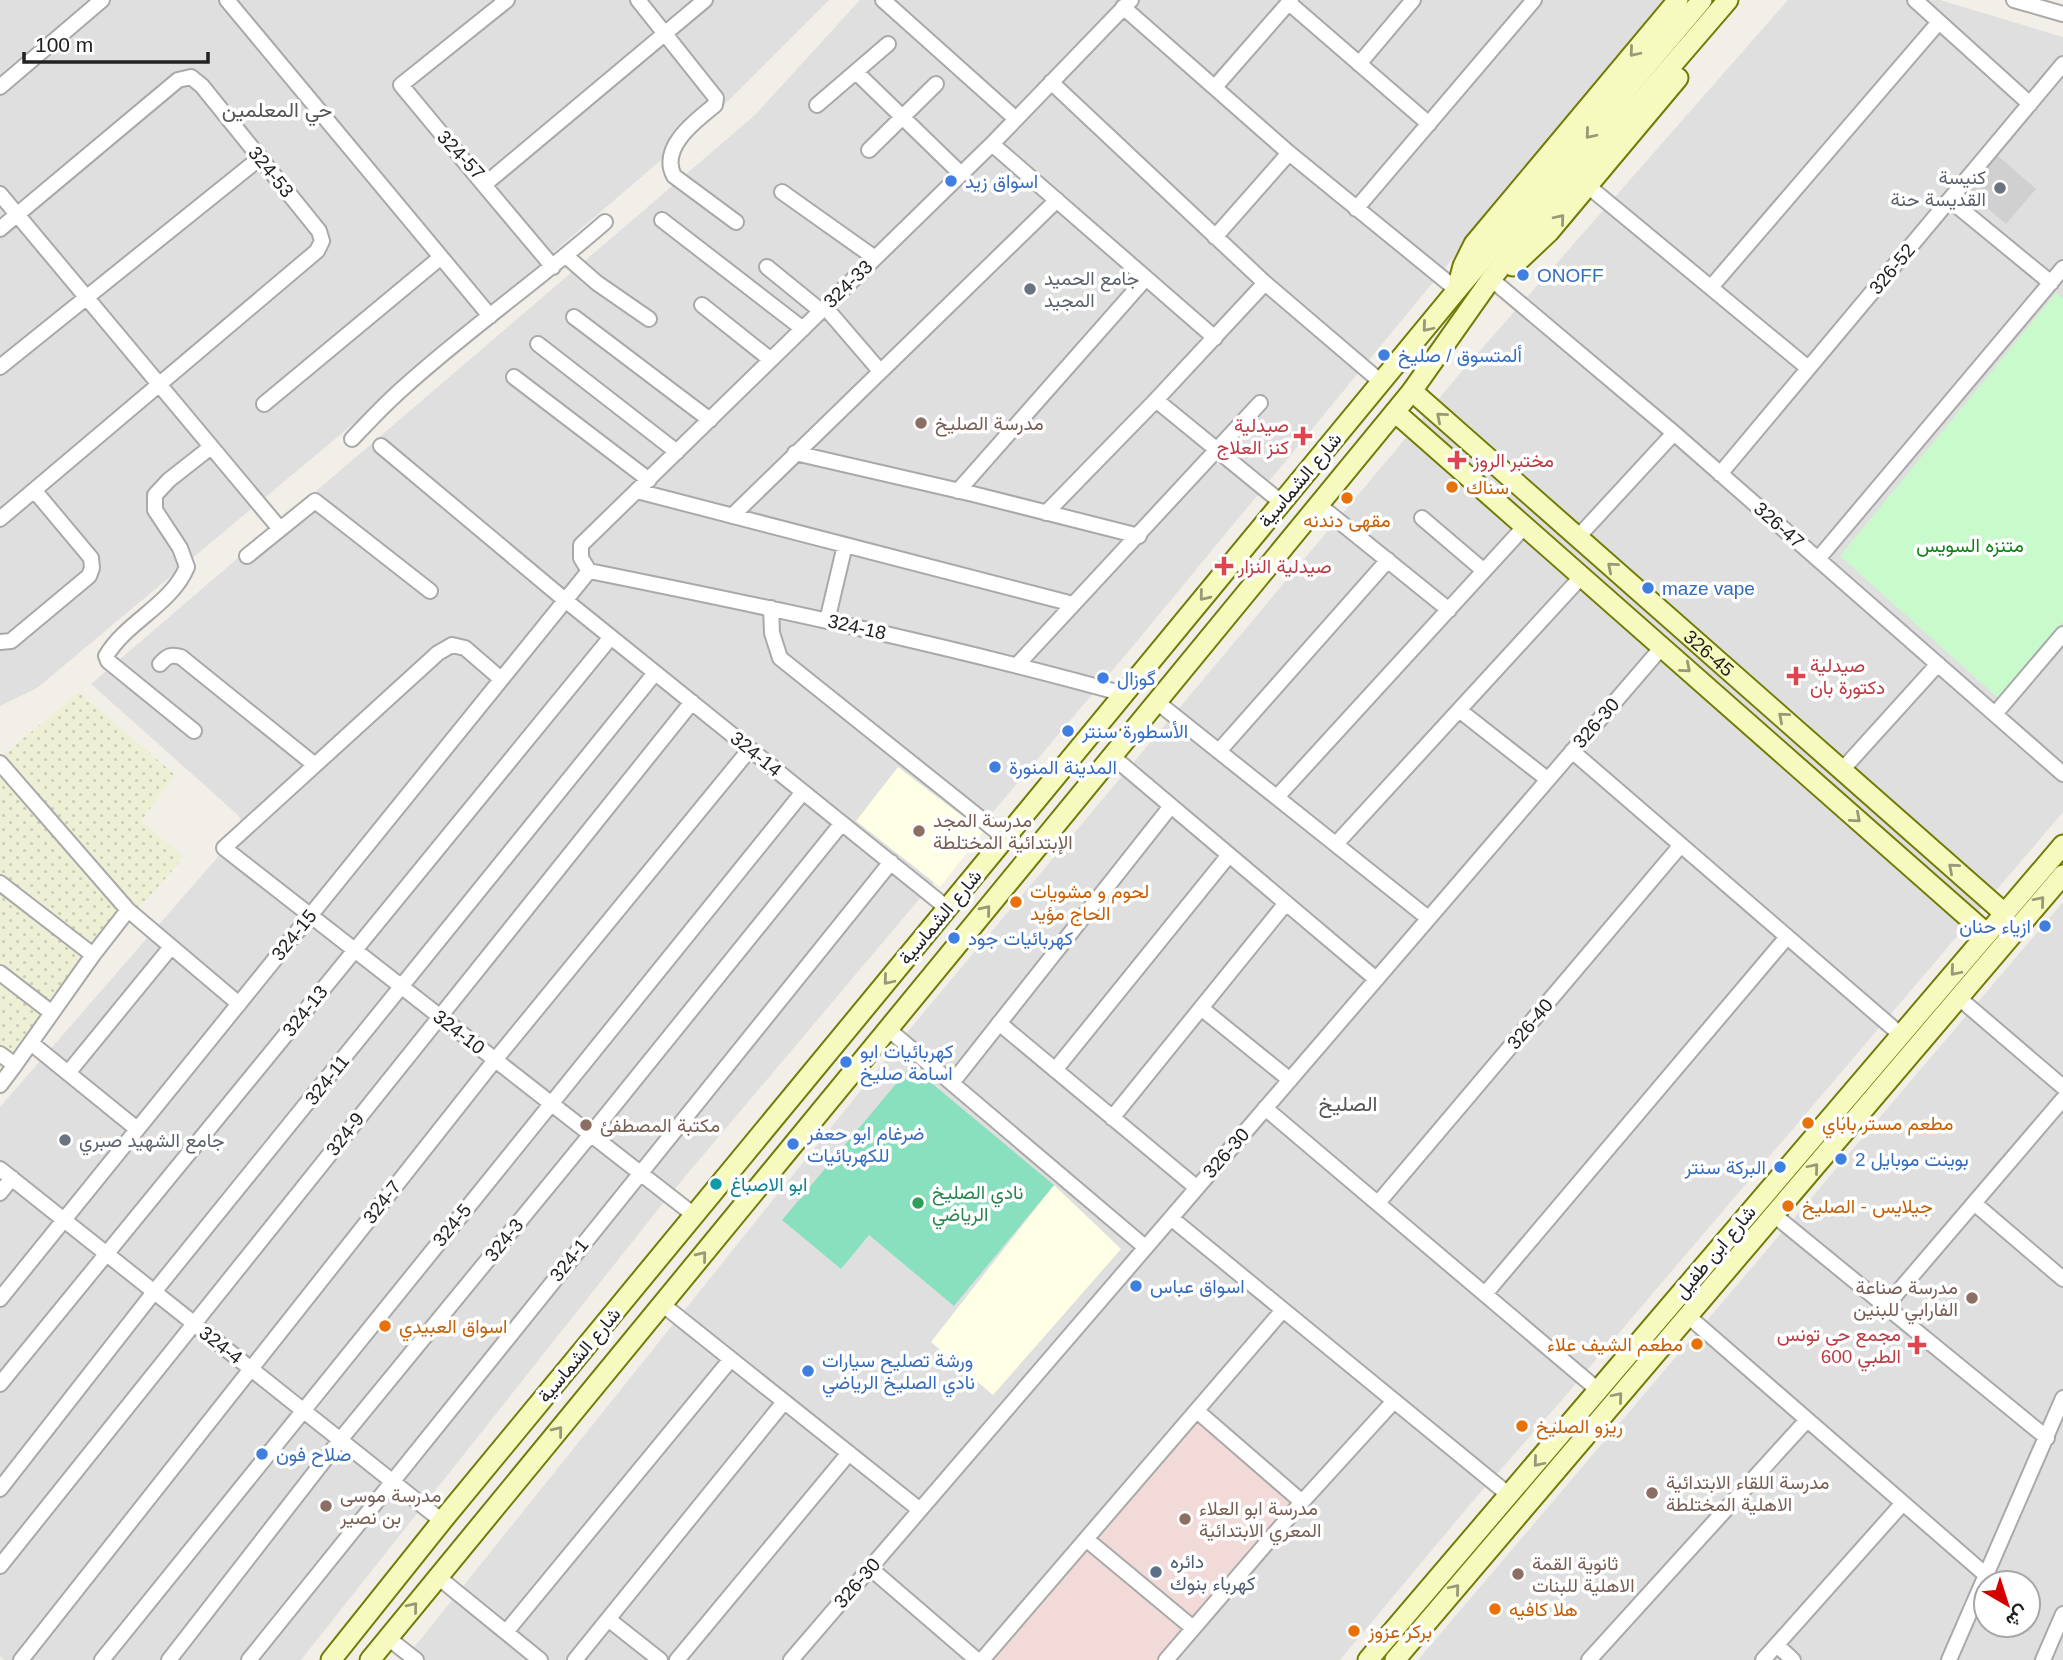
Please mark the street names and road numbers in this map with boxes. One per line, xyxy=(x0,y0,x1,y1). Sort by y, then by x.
street label: 324-57 xyxy=(433,126,489,184)
street label: 324-53 xyxy=(244,142,298,202)
street label: 326-52 xyxy=(1865,240,1919,298)
street label: 324-33 xyxy=(819,256,877,312)
street label: شارع الشماسية xyxy=(1254,428,1347,533)
street label: 326-47 xyxy=(1750,498,1808,552)
street label: 324-18 xyxy=(826,610,888,644)
street label: 326-45 xyxy=(1680,625,1738,680)
street label: 326-30 xyxy=(1569,694,1623,752)
street label: 324-14 xyxy=(726,727,786,781)
street label: شارع الشماسية xyxy=(894,865,987,970)
street label: 324-15 xyxy=(267,905,321,965)
street label: 324-13 xyxy=(278,981,332,1041)
street label: 326-40 xyxy=(1503,995,1557,1053)
street label: 324-10 xyxy=(429,1006,489,1058)
street label: 324-11 xyxy=(301,1051,353,1109)
street label: 324-9 xyxy=(322,1108,368,1160)
street label: 326-30 xyxy=(1199,1124,1253,1182)
street label: 324-7 xyxy=(359,1176,405,1228)
street label: 324-5 xyxy=(429,1200,475,1250)
street label: شارع ابن طفيل xyxy=(1670,1201,1761,1304)
street label: 324-3 xyxy=(481,1215,527,1265)
street label: 324-1 xyxy=(546,1235,592,1285)
street label: شارع الشماسية xyxy=(533,1303,626,1408)
street label: 324-4 xyxy=(195,1322,247,1368)
street label: 326-30 xyxy=(830,1554,884,1612)

